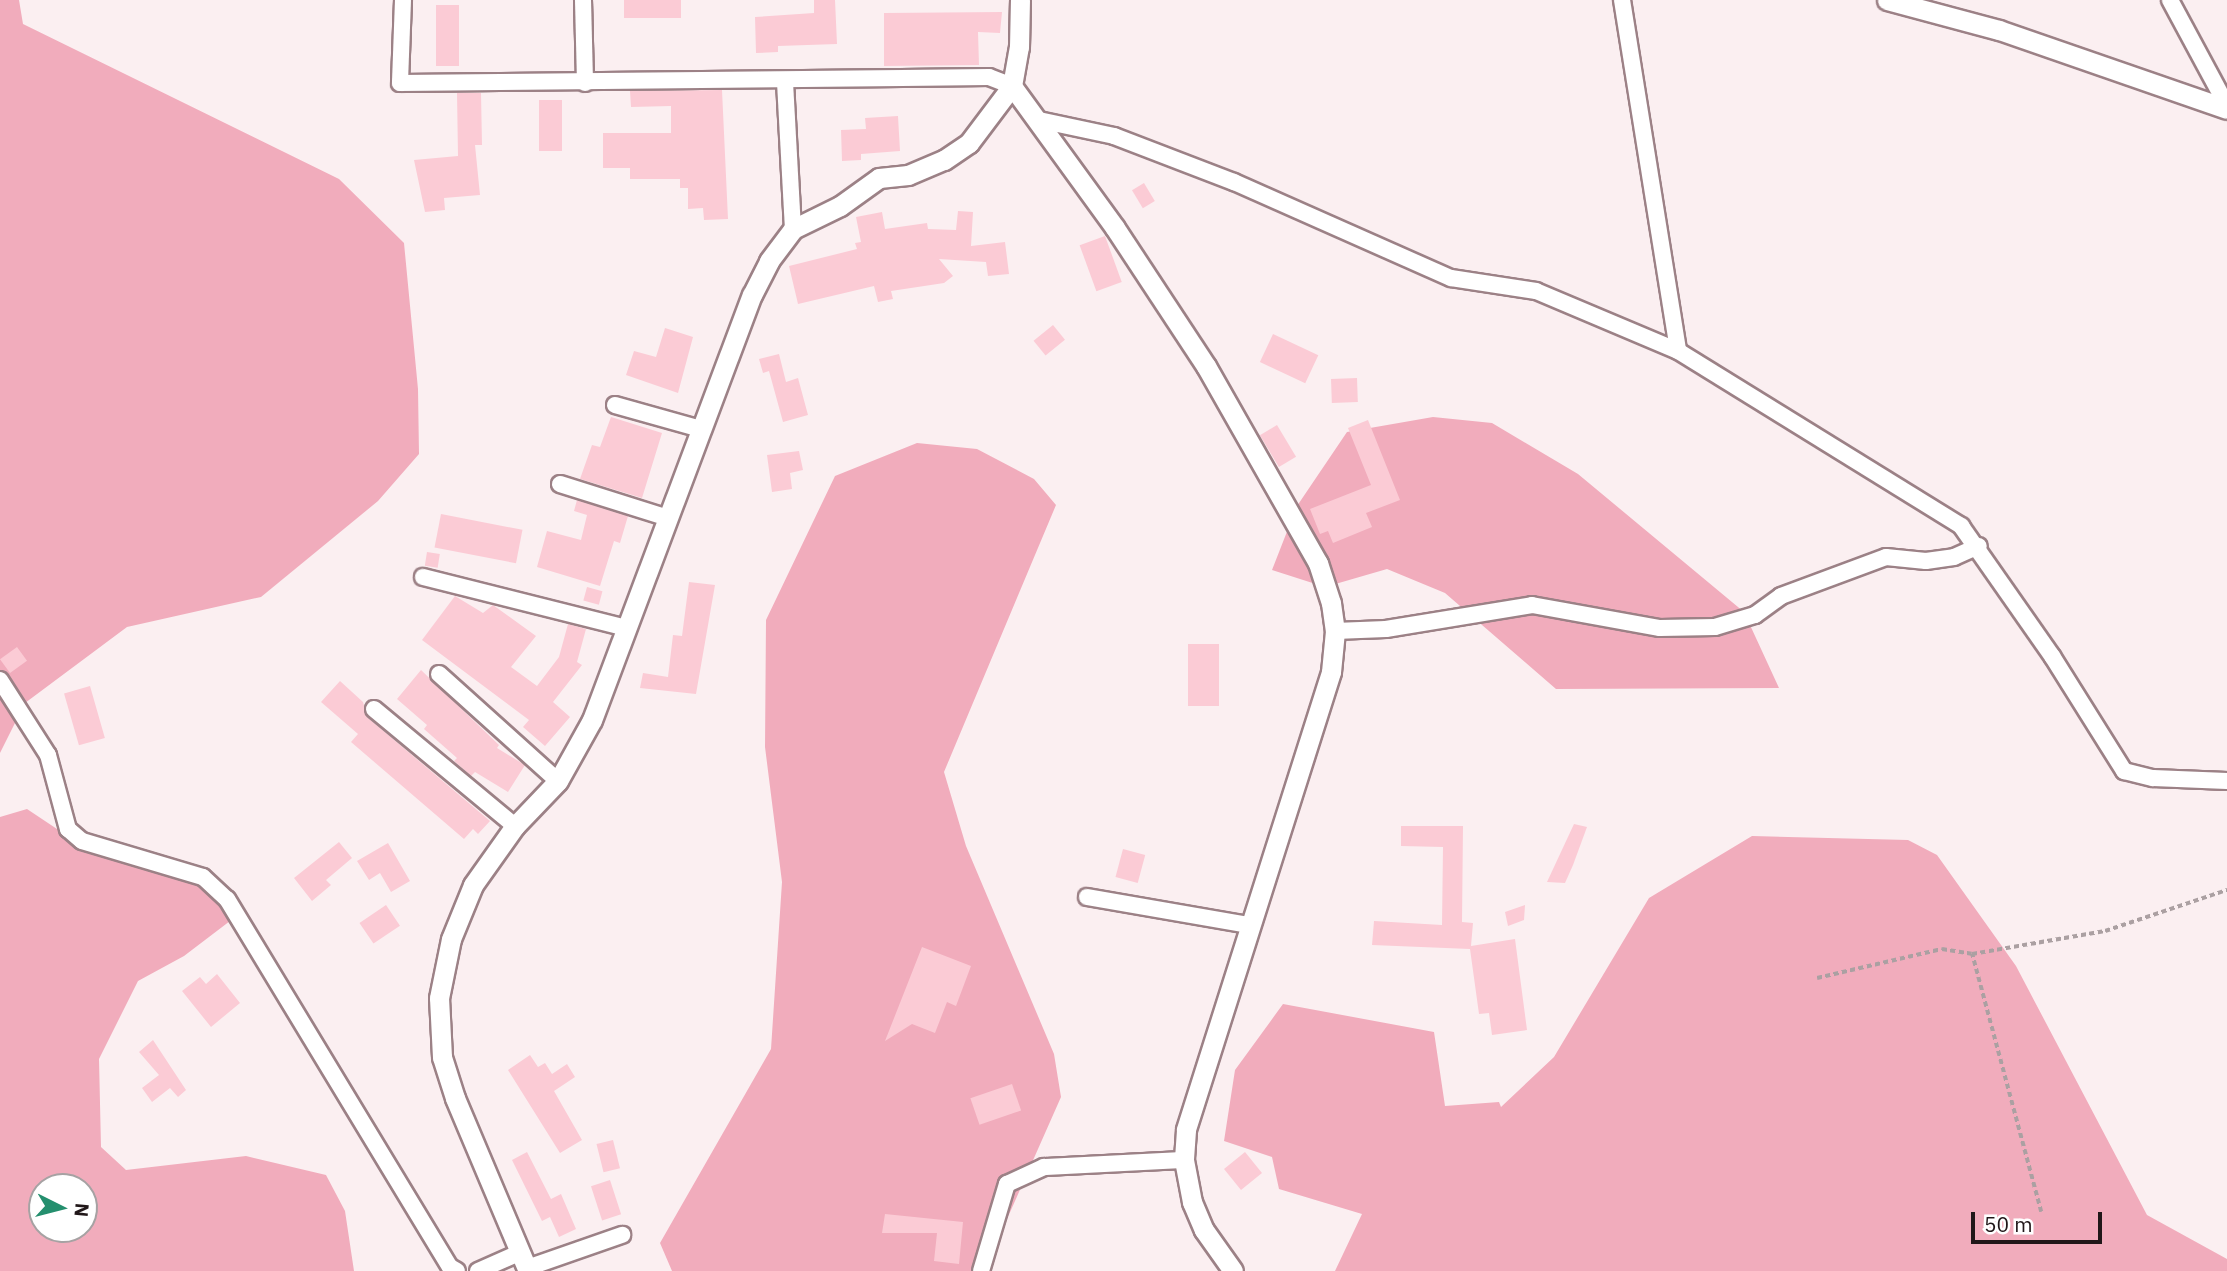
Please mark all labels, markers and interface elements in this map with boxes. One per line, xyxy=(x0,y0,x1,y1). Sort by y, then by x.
north arrow xyxy=(28,1173,98,1243)
scale bar xyxy=(1975,1198,2106,1242)
text: N xyxy=(69,1202,95,1218)
text: 50 m xyxy=(1984,1210,2033,1238)

